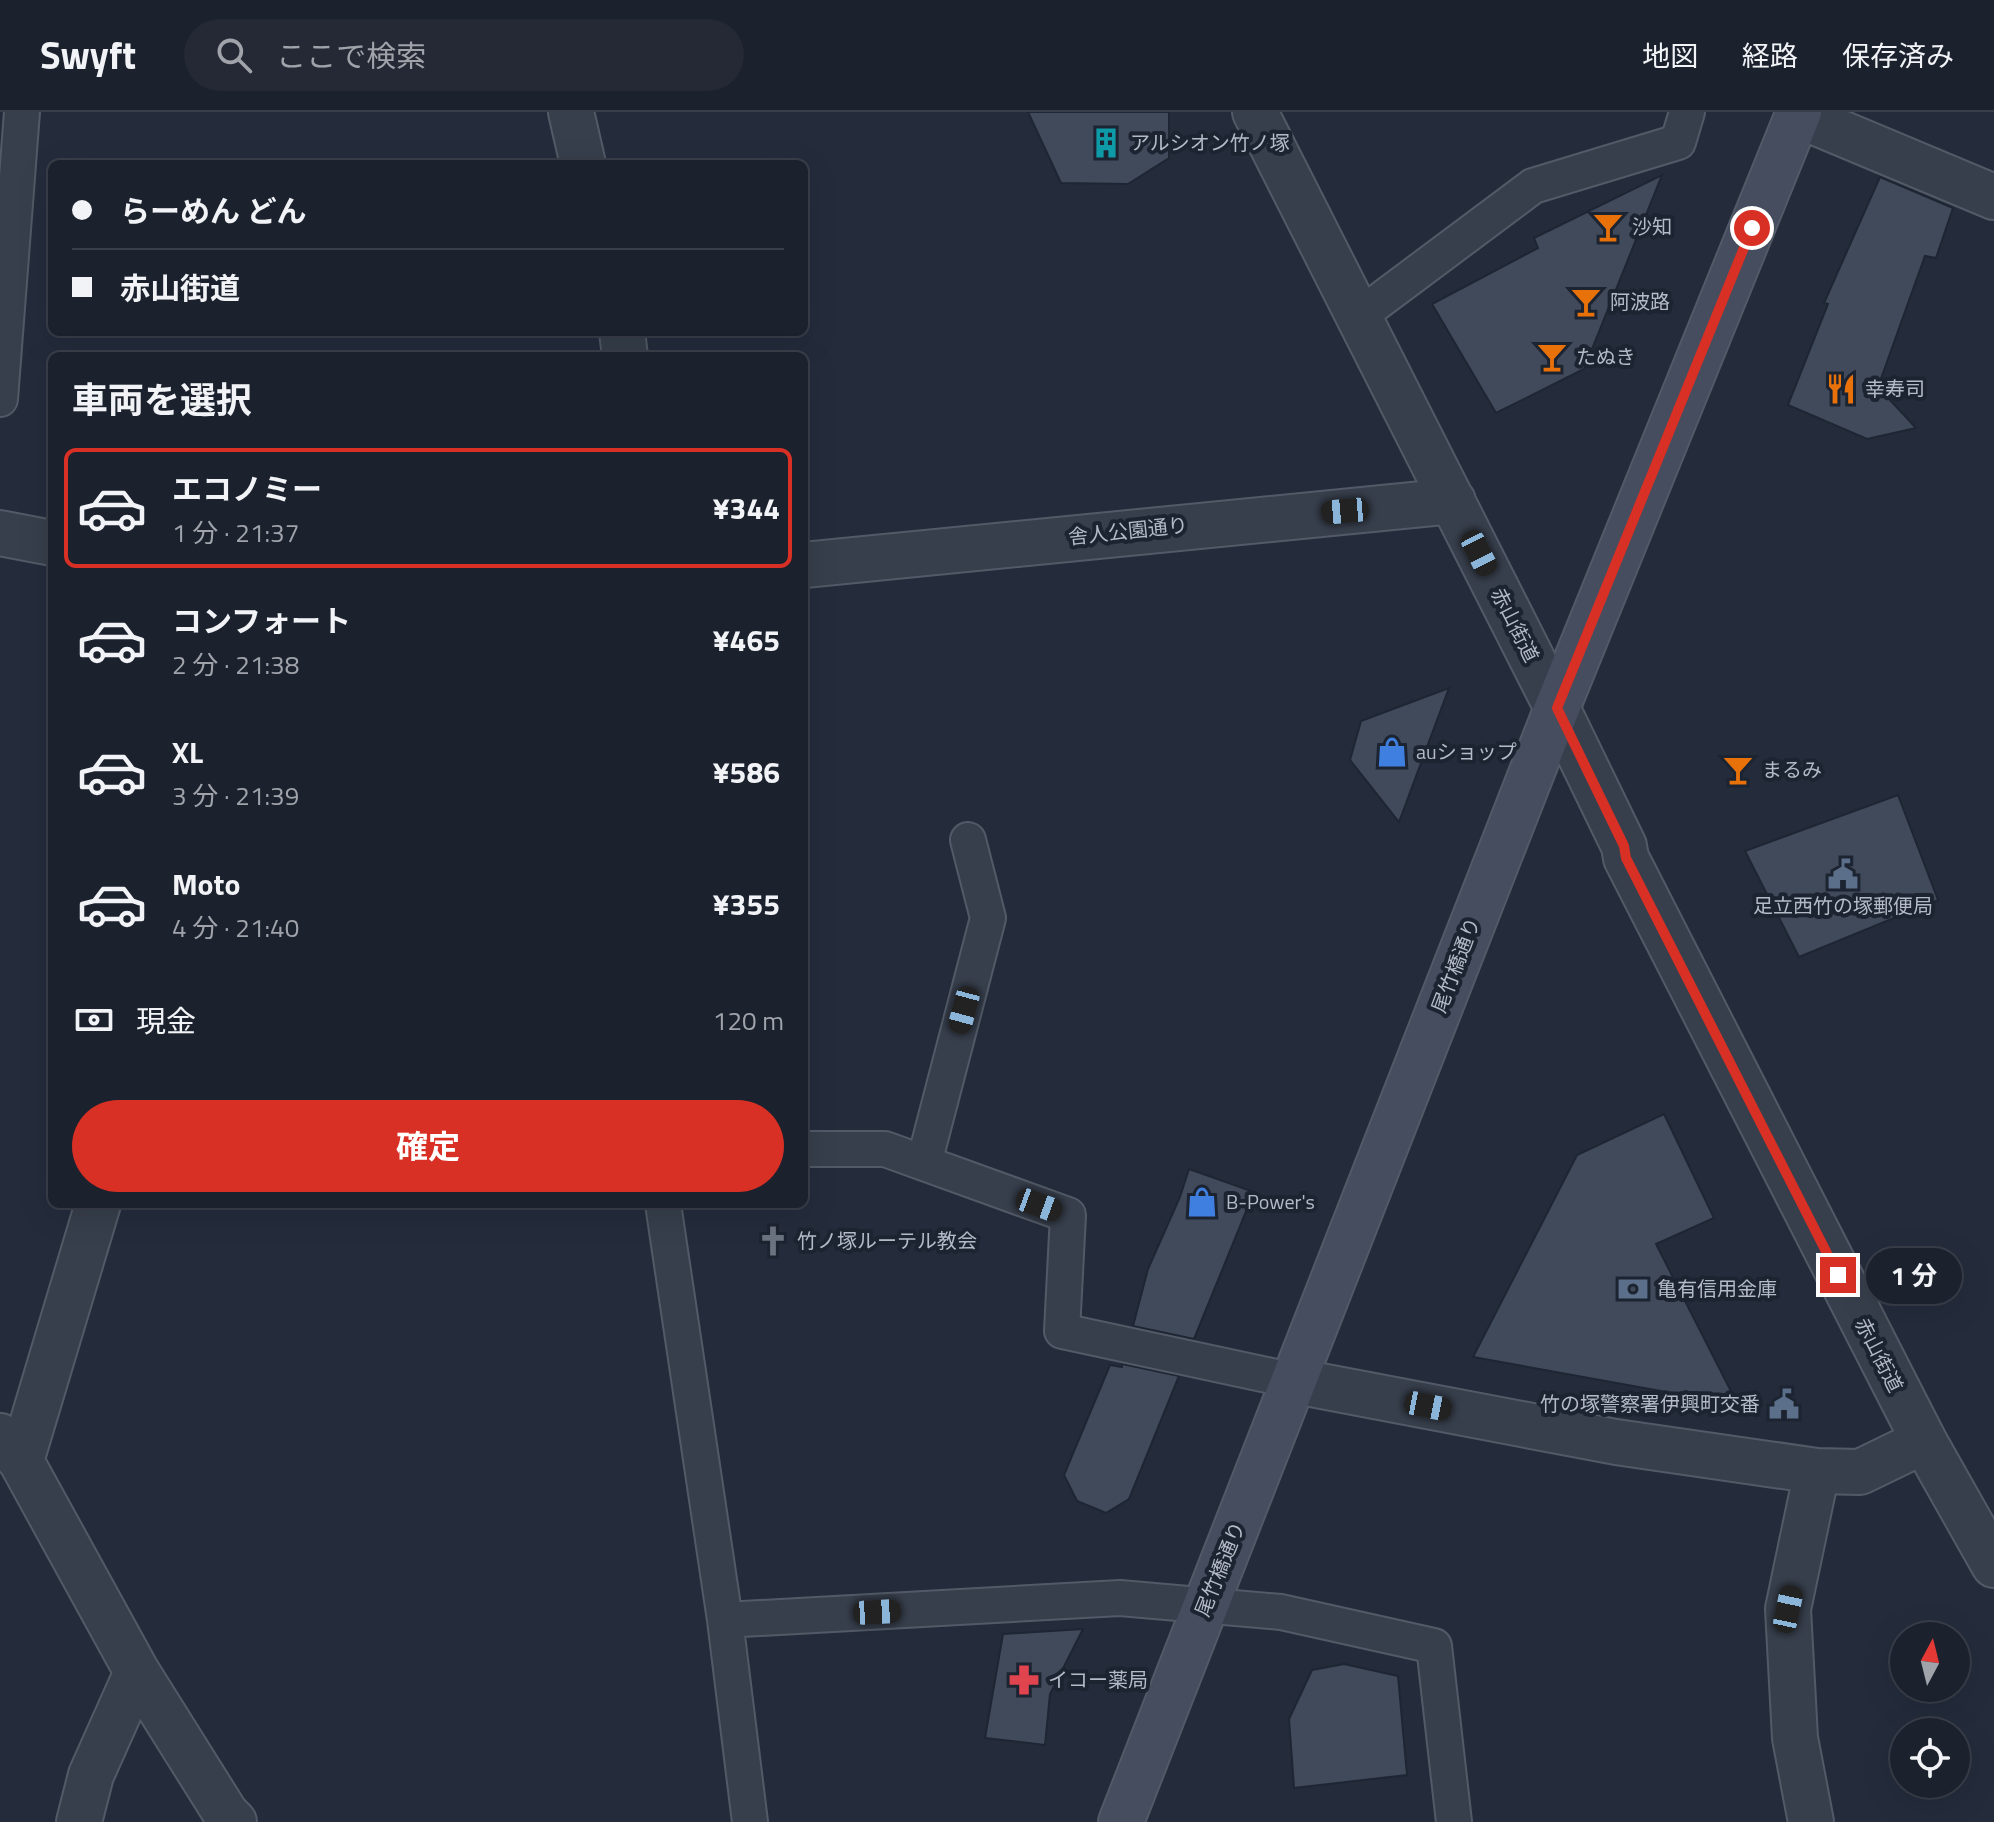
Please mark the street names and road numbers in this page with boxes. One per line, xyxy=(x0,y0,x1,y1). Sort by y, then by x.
street label: 舎人公園通り xyxy=(1067,509,1189,552)
street label: 赤山街道 xyxy=(1483,582,1547,667)
street label: 尾竹橋通り xyxy=(1423,913,1488,1017)
street label: 赤山街道 xyxy=(1847,1312,1911,1397)
street label: 尾竹橋通り xyxy=(1186,1517,1253,1621)

